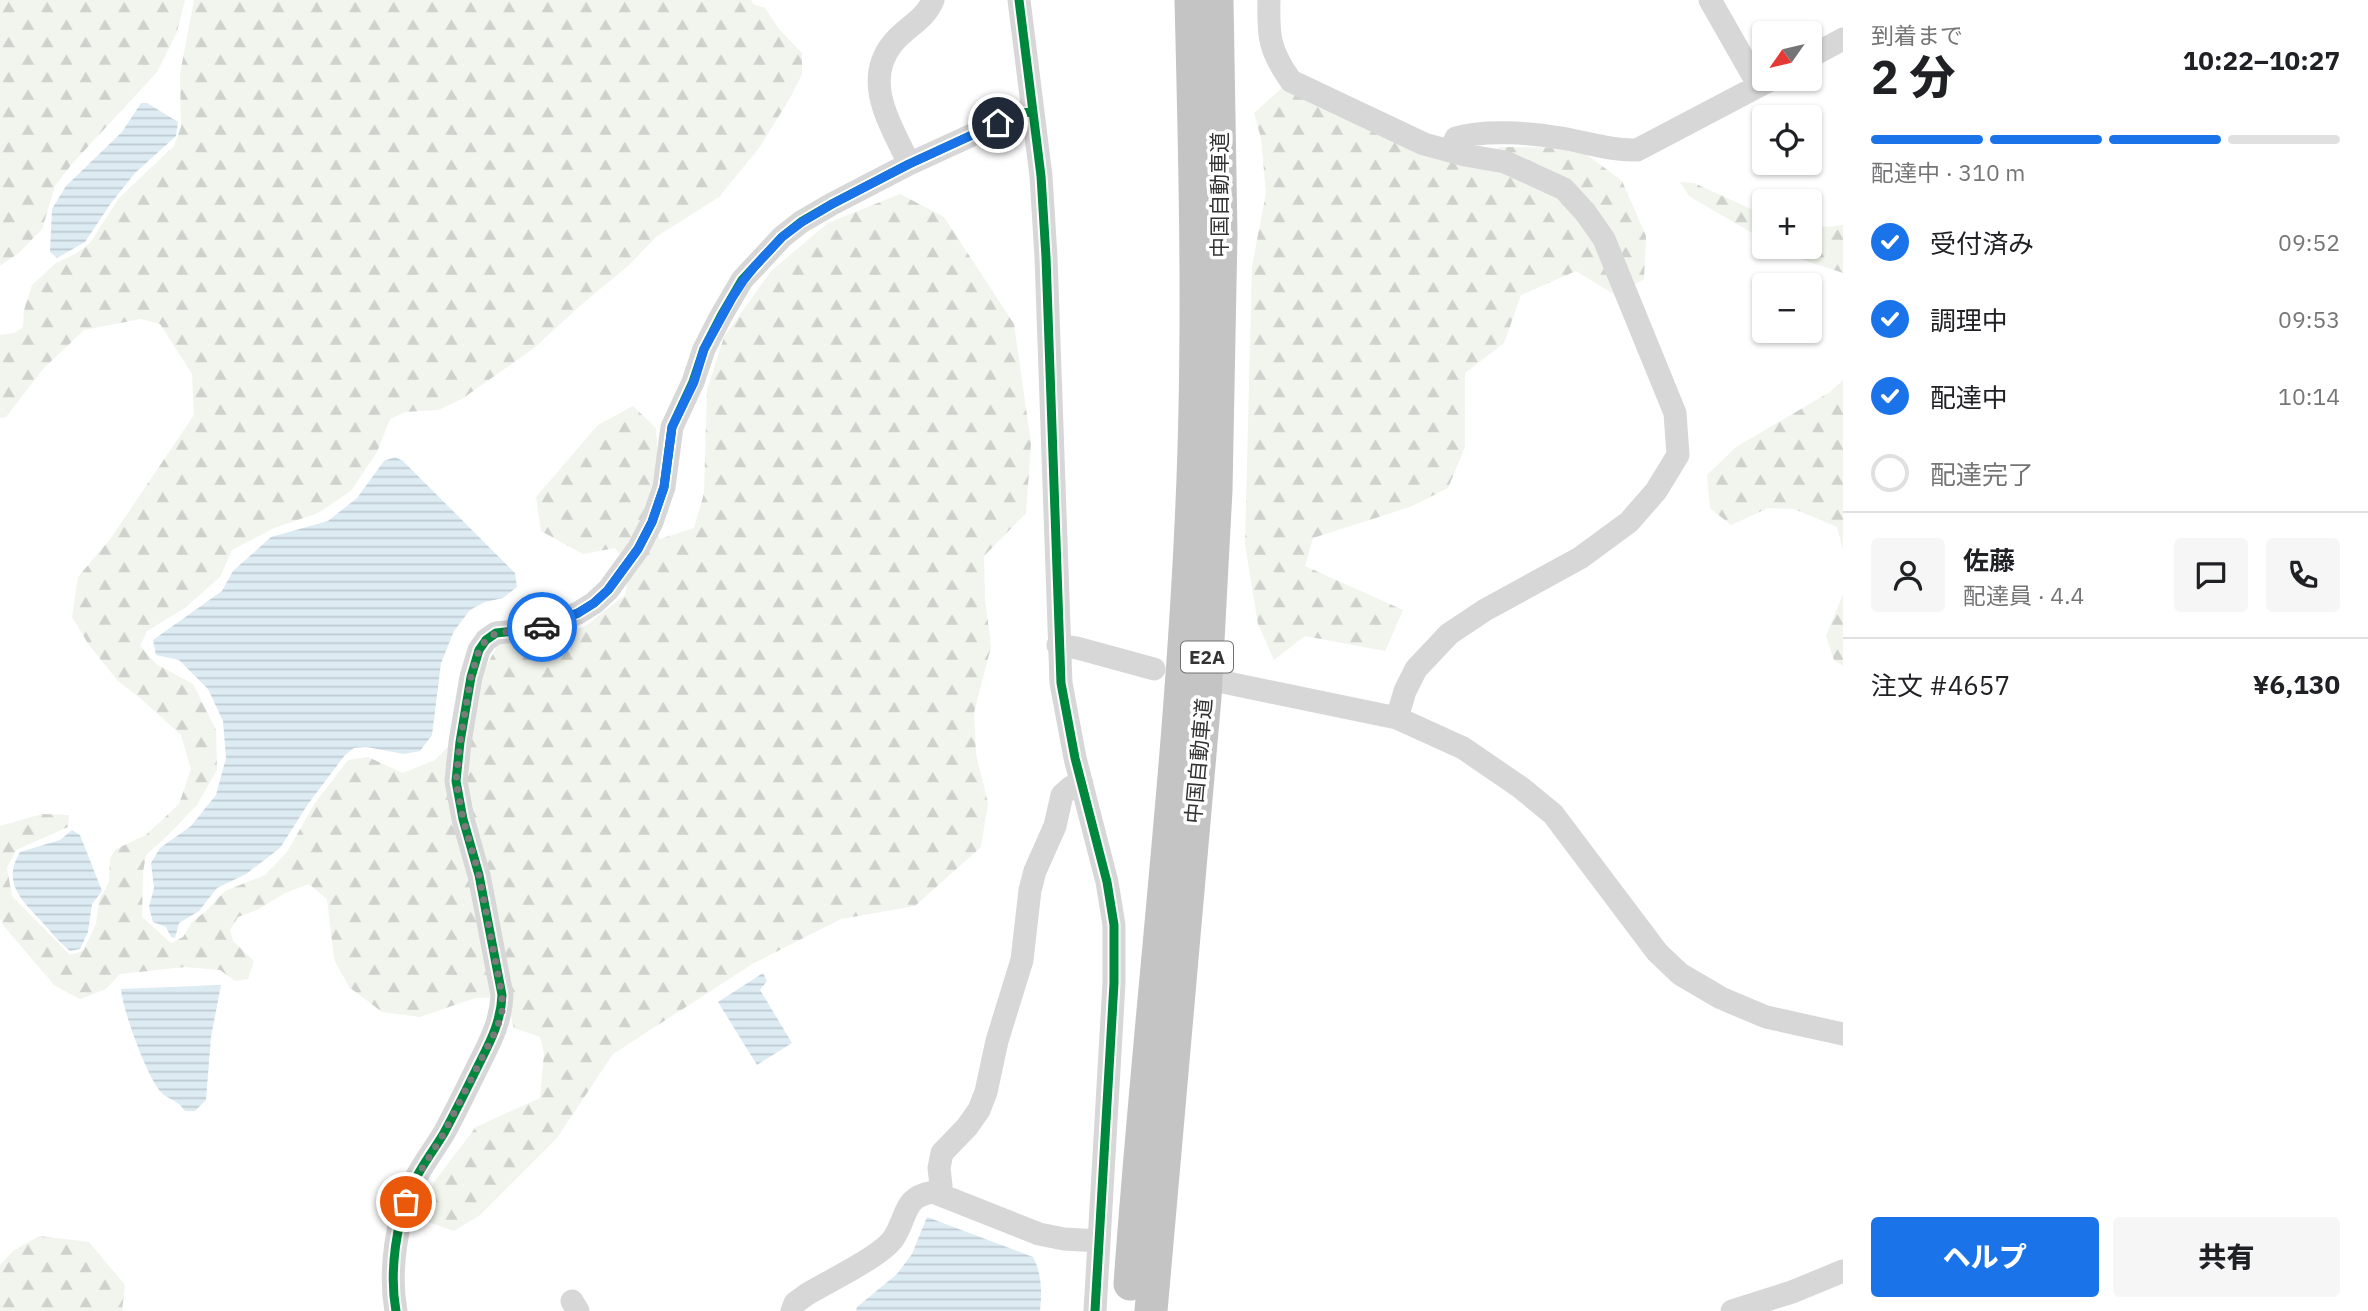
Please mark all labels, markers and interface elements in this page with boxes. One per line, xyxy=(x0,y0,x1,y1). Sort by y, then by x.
text: 到着まで xyxy=(1871,20,1963,50)
north arrow xyxy=(1752,21,1822,91)
map controls xyxy=(1752,21,1822,343)
text: 10:22–10:27 xyxy=(2183,43,2340,77)
text: 2 分 xyxy=(1871,47,1955,107)
pin xyxy=(968,93,1028,153)
icon: home xyxy=(979,104,1017,142)
button: locate xyxy=(1752,105,1822,175)
street label: 中国自動車道 xyxy=(1205,132,1233,258)
text: 配達中 · 310 m xyxy=(1871,157,2025,187)
button: + xyxy=(1752,189,1822,259)
icon: check xyxy=(1871,223,1909,261)
text: 受付済み xyxy=(1930,226,2034,260)
text: 09:52 xyxy=(2278,227,2340,257)
button: − xyxy=(1752,273,1822,343)
icon: check xyxy=(1871,300,1909,338)
text: 調理中 xyxy=(1930,303,2008,337)
text: 09:53 xyxy=(2278,304,2340,334)
icon: check xyxy=(1871,377,1909,415)
text: 配達中 xyxy=(1930,380,2008,414)
text: 10:14 xyxy=(2278,381,2340,411)
text: 配達完了 xyxy=(1930,457,2034,491)
button: person xyxy=(1871,538,1945,612)
button: chat xyxy=(2174,538,2248,612)
button: phone xyxy=(2266,538,2340,612)
text: 佐藤 xyxy=(1963,543,2015,577)
text: 配達員 · 4.4 xyxy=(1963,580,2084,610)
courier xyxy=(507,592,577,662)
icon: car xyxy=(523,608,561,646)
road number: E2A xyxy=(1181,642,1233,672)
text: ¥6,130 xyxy=(2253,667,2340,701)
text: 注文 #4657 xyxy=(1871,668,2010,702)
street label: 中国自動車道 xyxy=(1179,697,1217,825)
pin xyxy=(376,1172,436,1232)
icon: bag xyxy=(387,1183,425,1221)
button: ヘルプ xyxy=(1871,1217,2099,1297)
button: 共有 xyxy=(2113,1217,2340,1297)

